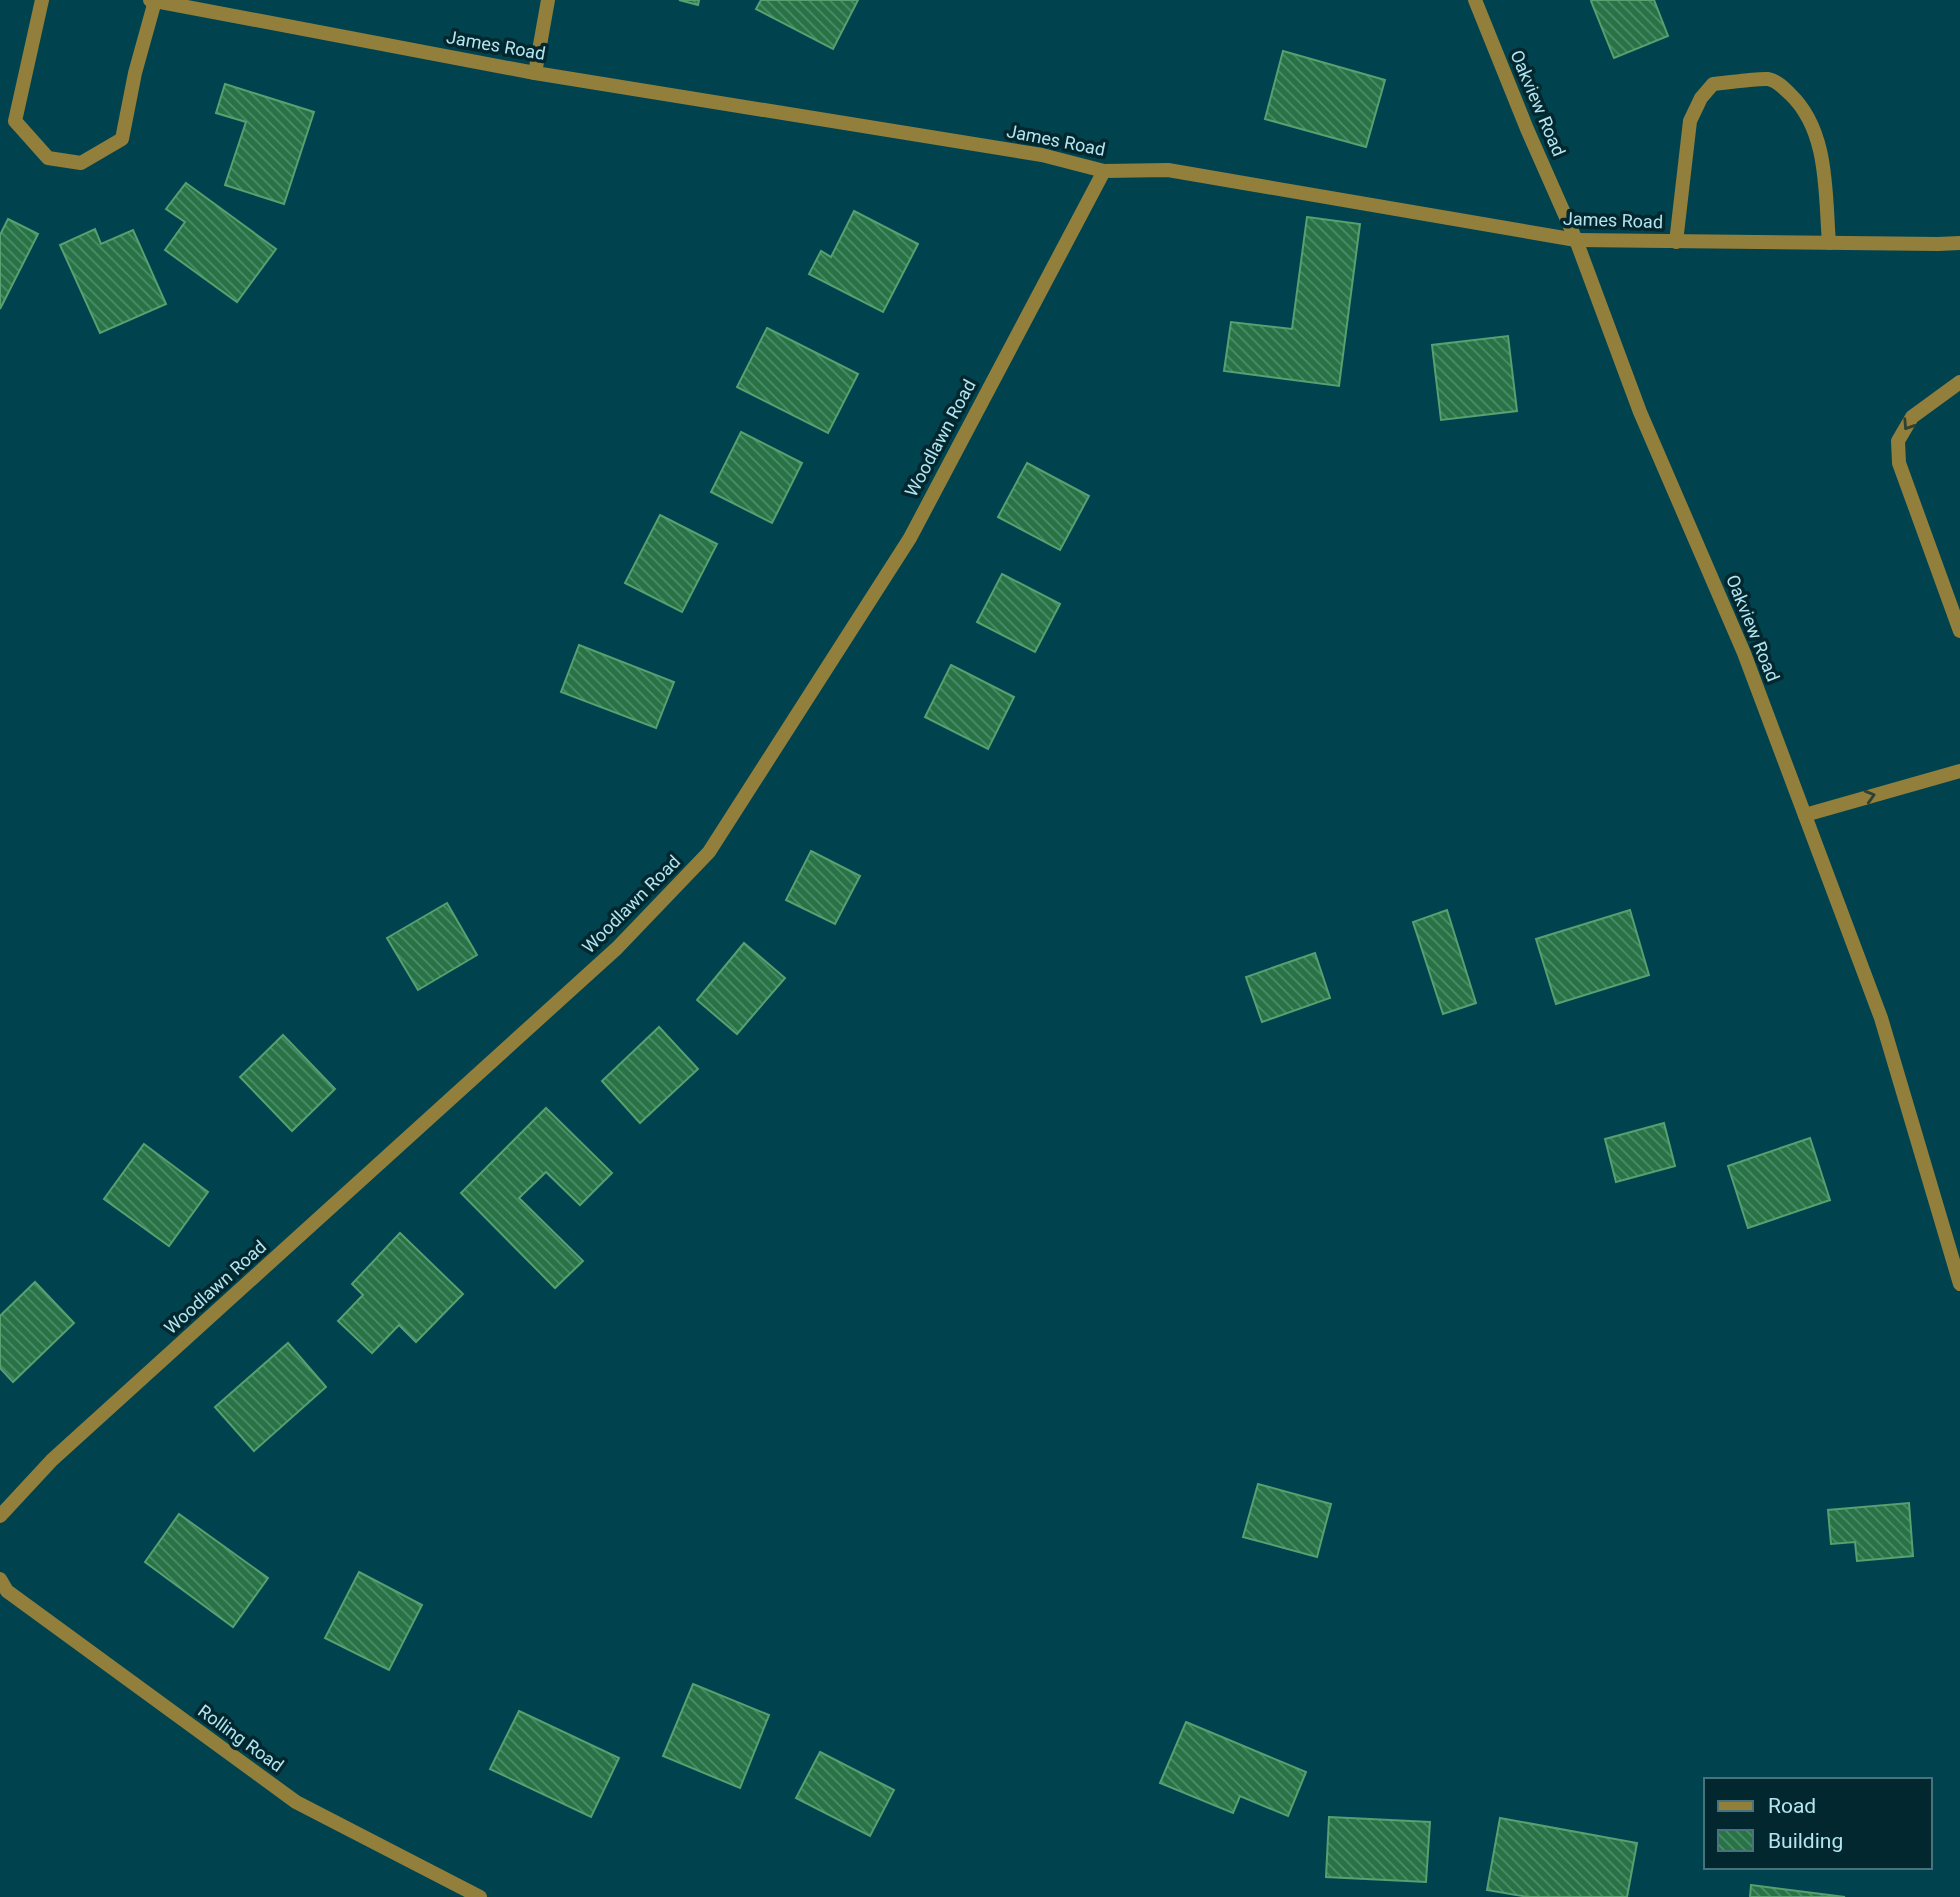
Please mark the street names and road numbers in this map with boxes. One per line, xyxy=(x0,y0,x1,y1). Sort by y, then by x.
street label: James Road xyxy=(445,26,547,64)
street label: Oakview Road xyxy=(1506,47,1570,159)
street label: James Road xyxy=(1005,120,1107,160)
street label: James Road xyxy=(1563,208,1663,232)
street label: Woodlawn Road xyxy=(900,376,980,500)
street label: Oakview Road xyxy=(1722,572,1784,684)
street label: Woodlawn Road xyxy=(578,851,684,957)
street label: Woodlawn Road xyxy=(160,1236,270,1338)
street label: Rolling Road xyxy=(194,1700,288,1776)

